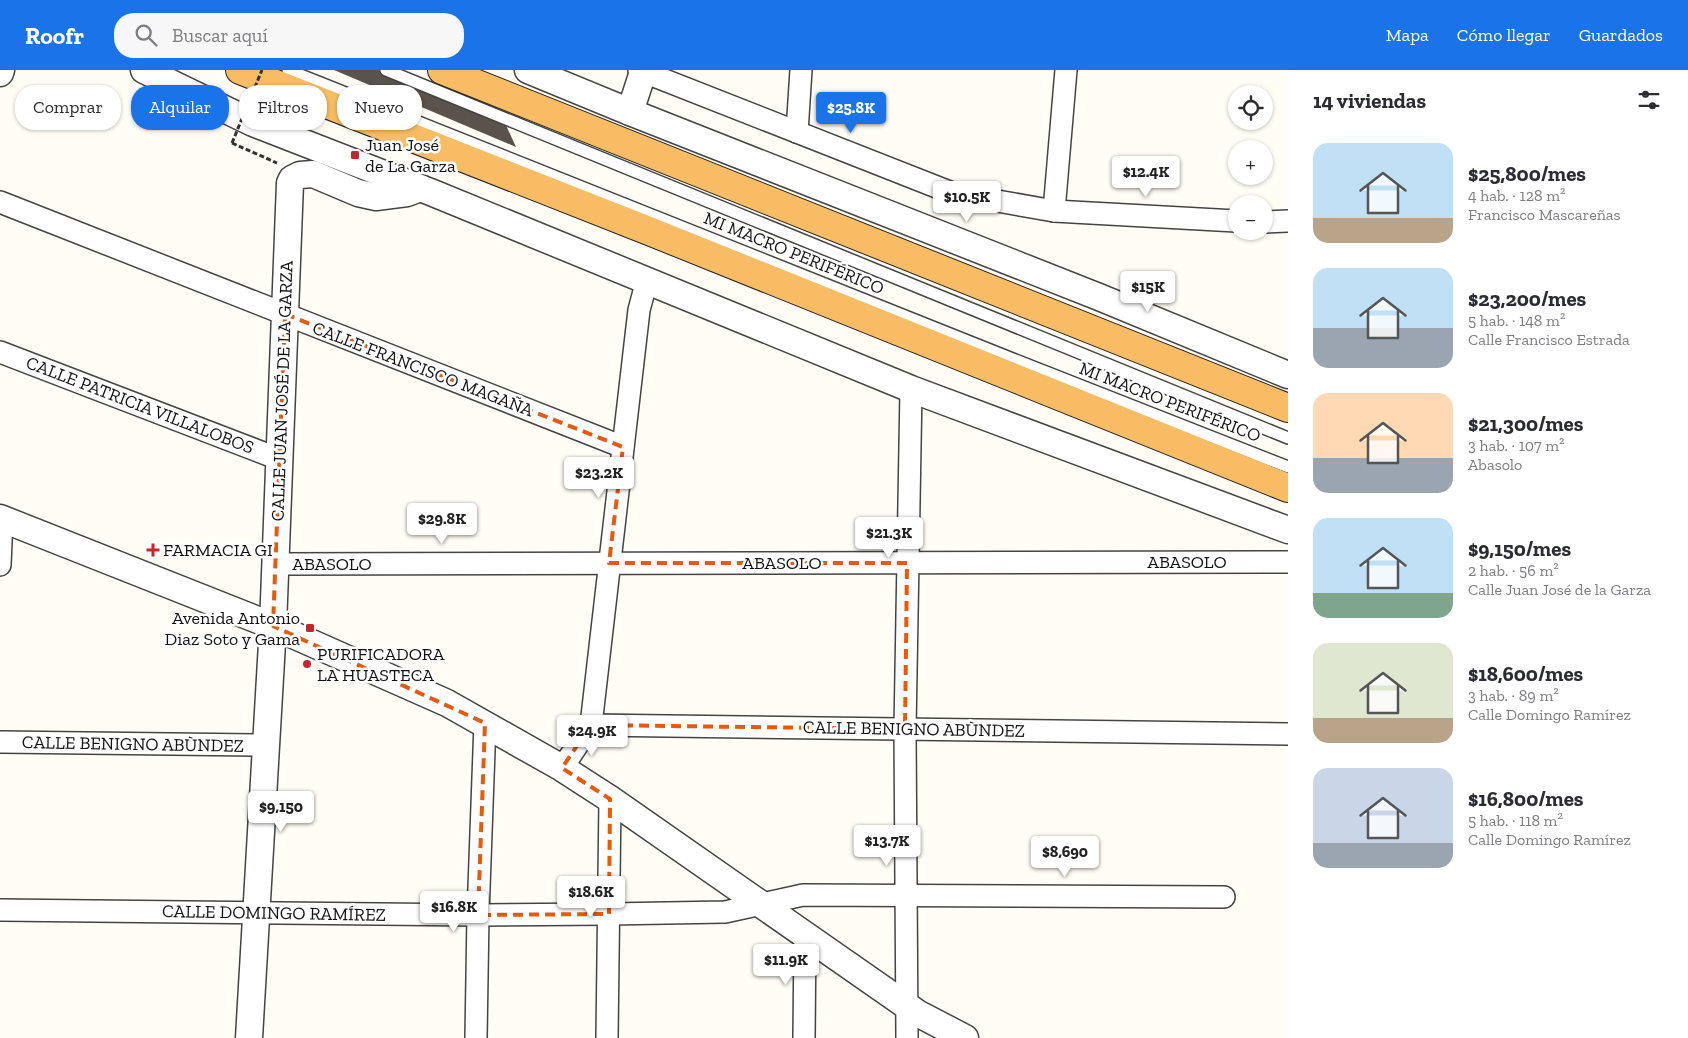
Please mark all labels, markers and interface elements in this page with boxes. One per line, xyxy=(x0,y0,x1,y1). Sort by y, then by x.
search box xyxy=(114,13,464,58)
text: Roofr xyxy=(25,21,84,50)
icon: search xyxy=(132,21,160,49)
text: Buscar aquí xyxy=(172,24,268,47)
text: Mapa xyxy=(1386,24,1429,46)
text: Cómo llegar xyxy=(1457,24,1551,46)
text: Guardados xyxy=(1579,24,1663,46)
chip: Comprar xyxy=(15,85,121,130)
chip: Alquilar xyxy=(131,85,229,130)
chip: Filtros xyxy=(239,85,327,130)
chip: Nuevo xyxy=(337,85,422,130)
map controls xyxy=(1228,85,1273,240)
button: locate xyxy=(1228,85,1273,130)
icon: filters xyxy=(1635,86,1663,114)
text: 14 viviendas xyxy=(1313,88,1426,113)
pin: $25.8K xyxy=(810,92,892,134)
text: $25.8K xyxy=(827,98,875,117)
place label: Juan José de La Garza xyxy=(365,134,456,177)
button: + xyxy=(1228,140,1273,185)
marker: Juan José de La Garza xyxy=(349,149,361,161)
pin: $12.4K xyxy=(1105,156,1187,198)
text: $25,800/mes xyxy=(1468,161,1586,186)
text: $12.4K xyxy=(1123,162,1169,181)
icon: home xyxy=(1353,163,1413,223)
pin: $10.5K xyxy=(926,180,1008,223)
text: 4 hab. · 128 m² xyxy=(1468,186,1566,205)
text: $10.5K xyxy=(944,187,990,206)
button: − xyxy=(1228,195,1273,240)
text: Francisco Mascareñas xyxy=(1468,205,1621,224)
street label: MI MACRO PERIFÉRICO xyxy=(701,207,887,299)
street label: CALLE JUAN JOSÉ DE LA GARZA xyxy=(266,260,298,522)
pin: $15K xyxy=(1118,270,1178,313)
text: $15K xyxy=(1131,277,1165,296)
text: $23,200/mes xyxy=(1468,286,1586,311)
icon: home xyxy=(1353,288,1413,348)
text: 5 hab. · 148 m² xyxy=(1468,311,1565,330)
street label: CALLE FRANCISCO MAGAÑA xyxy=(309,317,537,421)
text: Calle Francisco Estrada xyxy=(1468,330,1630,349)
street label: CALLE PATRICIA VILLALOBOS xyxy=(23,351,257,459)
street label: MI MACRO PERIFÉRICO xyxy=(1076,357,1264,447)
text: $21,300/mes xyxy=(1468,411,1583,436)
icon: home xyxy=(1353,413,1413,473)
text: 3 hab. · 107 m² xyxy=(1468,436,1565,455)
text: Abasolo xyxy=(1468,455,1522,474)
pin: $23.2K xyxy=(558,456,640,499)
text: $23.2K xyxy=(575,463,623,482)
pin: $29.8K xyxy=(401,502,483,545)
text: $29.8K xyxy=(418,509,466,528)
pin: $21.3K xyxy=(848,516,930,559)
text: $21.3K xyxy=(866,523,912,542)
text: $9,150/mes xyxy=(1468,536,1571,561)
icon: home xyxy=(1353,538,1413,598)
place label: FARMACIA GI xyxy=(163,539,273,561)
marker: FARMACIA GI xyxy=(147,544,159,556)
street label: ABASOLO xyxy=(1147,551,1227,573)
street label: ABASOLO xyxy=(742,552,822,574)
street label: ABASOLO xyxy=(292,553,372,575)
text: 2 hab. · 56 m² xyxy=(1468,561,1559,580)
text: Calle Juan José de la Garza xyxy=(1468,580,1651,599)
place label: Avenida Antonio Diaz Soto y Gama xyxy=(165,607,300,650)
marker: Avenida Antonio Diaz Soto y Gama xyxy=(304,622,316,634)
place label: PURIFICADORA LA HUASTECA xyxy=(317,643,445,686)
marker: PURIFICADORA LA HUASTECA xyxy=(301,658,313,670)
text: $18,600/mes xyxy=(1468,661,1583,686)
icon: home xyxy=(1353,663,1413,723)
text: 3 hab. · 89 m² xyxy=(1468,686,1559,705)
text: Calle Domingo Ramírez xyxy=(1468,705,1631,724)
pin: $24.9K xyxy=(551,714,633,757)
street label: CALLE BENIGNO ABÙNDEZ xyxy=(803,716,1025,742)
text: $24.9K xyxy=(568,721,616,740)
street label: CALLE BENIGNO ABÙNDEZ xyxy=(22,731,244,757)
text: $16,800/mes xyxy=(1468,786,1584,811)
icon: home xyxy=(1353,788,1413,848)
pin: $9,150 xyxy=(240,790,322,833)
text: $9,150 xyxy=(259,797,303,816)
text: 5 hab. · 118 m² xyxy=(1468,811,1563,830)
pin: $13.7K xyxy=(846,824,928,867)
text: Calle Domingo Ramírez xyxy=(1468,830,1631,849)
text: $13.7K xyxy=(865,831,909,850)
pin: $8,690 xyxy=(1024,836,1106,878)
text: $8,690 xyxy=(1042,842,1088,861)
pin: $18.6K xyxy=(550,876,632,918)
text: $18.6K xyxy=(568,882,614,901)
pin: $16.8K xyxy=(413,890,495,933)
text: $16.8K xyxy=(431,897,477,916)
street label: CALLE DOMINGO RAMÍREZ xyxy=(162,900,386,926)
pin: $11.9K xyxy=(745,944,827,986)
text: $11.9K xyxy=(764,950,808,969)

